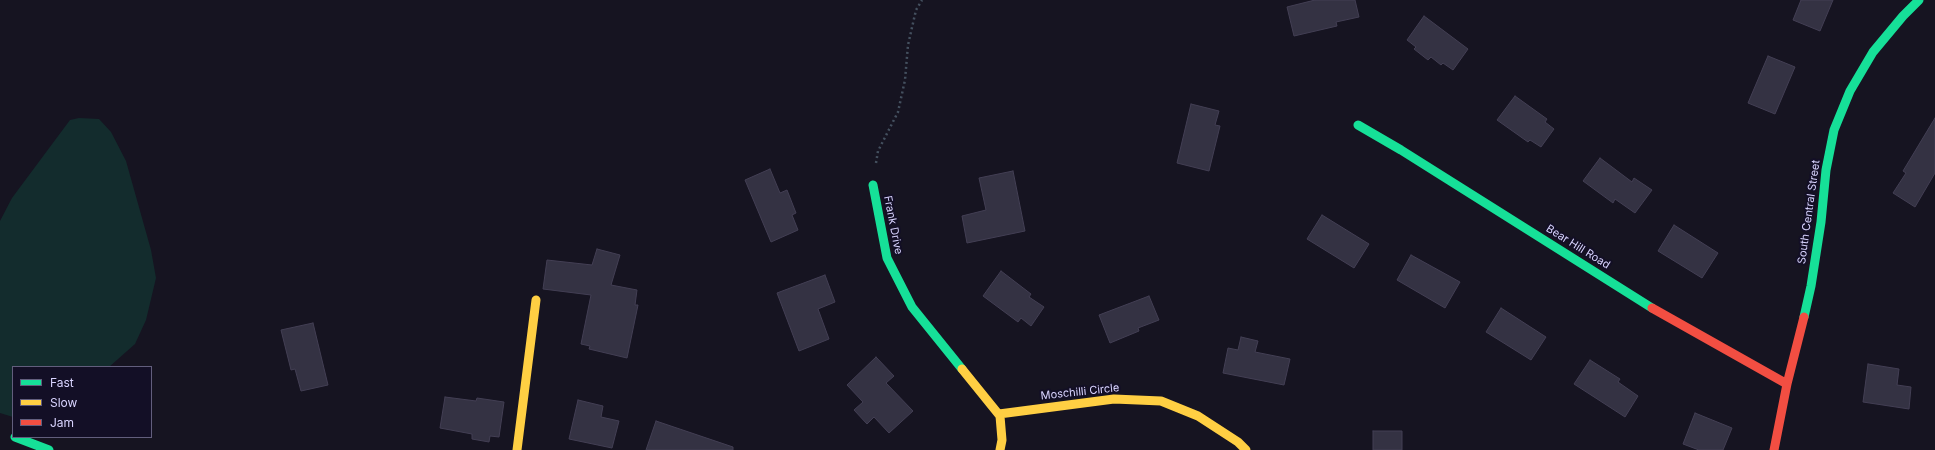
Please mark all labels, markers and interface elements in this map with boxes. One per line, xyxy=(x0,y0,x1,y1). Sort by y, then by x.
street label: South Central Street xyxy=(1795,159,1823,265)
street label: Frank Drive xyxy=(881,195,905,255)
street label: Bear Hill Road xyxy=(1544,222,1612,272)
legend xyxy=(12,366,152,438)
text: Fast xyxy=(50,375,74,390)
street label: Moschilli Circle xyxy=(1040,381,1120,403)
text: Slow xyxy=(50,395,77,410)
text: Jam xyxy=(50,415,74,430)

